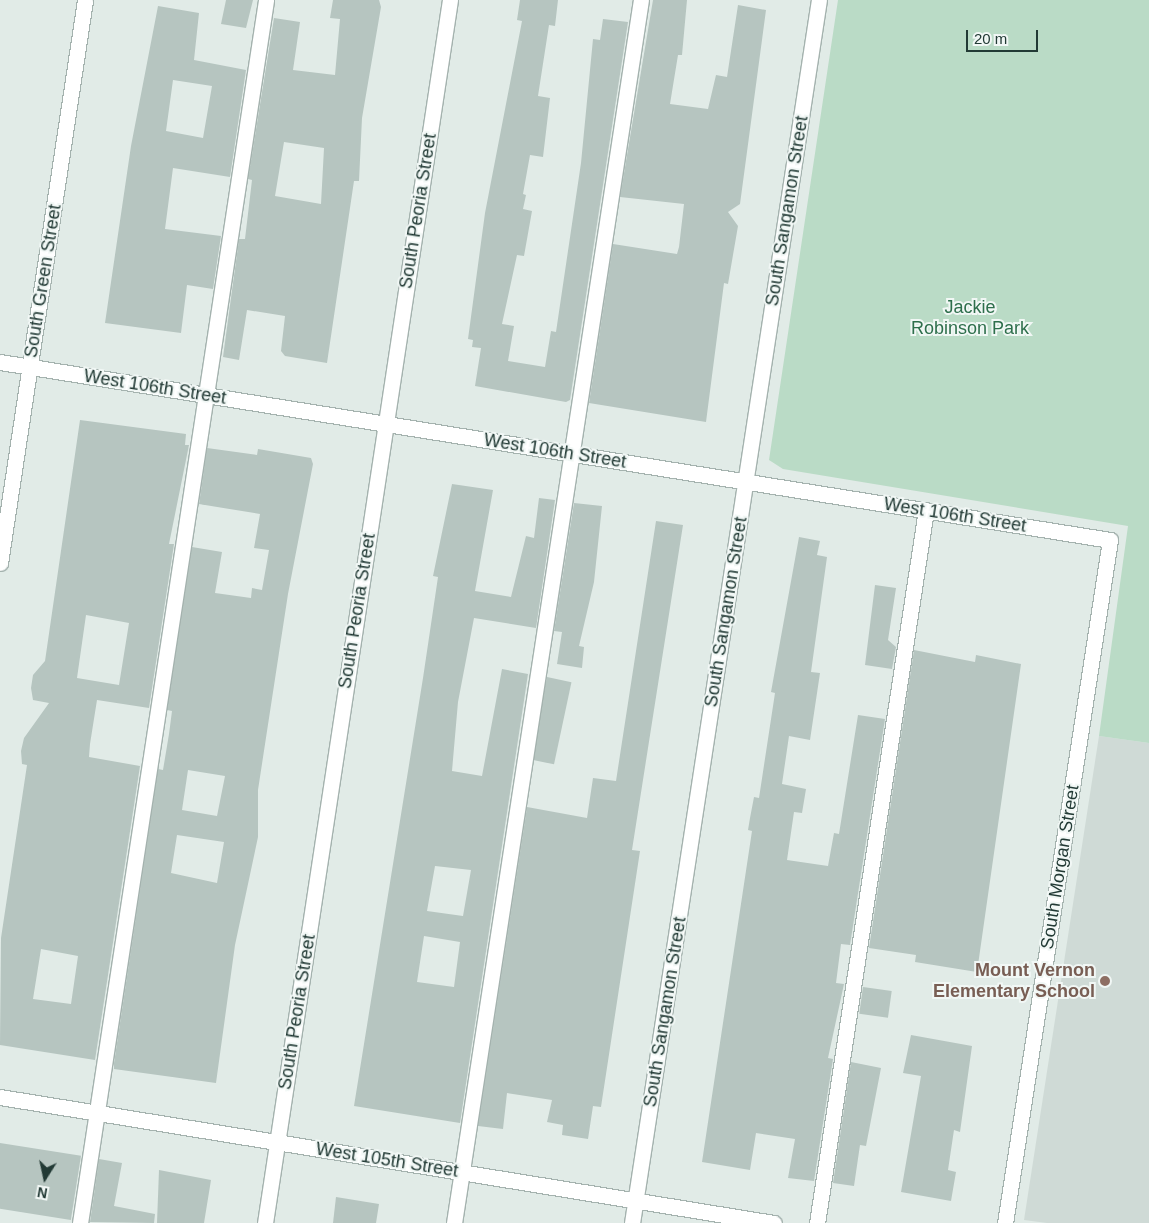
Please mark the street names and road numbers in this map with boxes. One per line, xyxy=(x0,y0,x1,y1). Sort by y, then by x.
street label: South Sangamon Street xyxy=(761,114,813,308)
street label: South Peoria Street xyxy=(395,132,441,290)
street label: South Green Street xyxy=(20,203,66,359)
street label: West 106th Street xyxy=(82,365,228,409)
street label: West 106th Street xyxy=(482,429,628,473)
street label: West 106th Street xyxy=(882,493,1028,537)
street label: South Sangamon Street xyxy=(700,515,752,709)
street label: South Peoria Street xyxy=(334,532,380,690)
street label: South Morgan Street xyxy=(1036,783,1084,951)
street label: South Sangamon Street xyxy=(639,915,691,1109)
street label: South Peoria Street xyxy=(274,933,320,1091)
street label: West 105th Street xyxy=(314,1138,460,1182)

